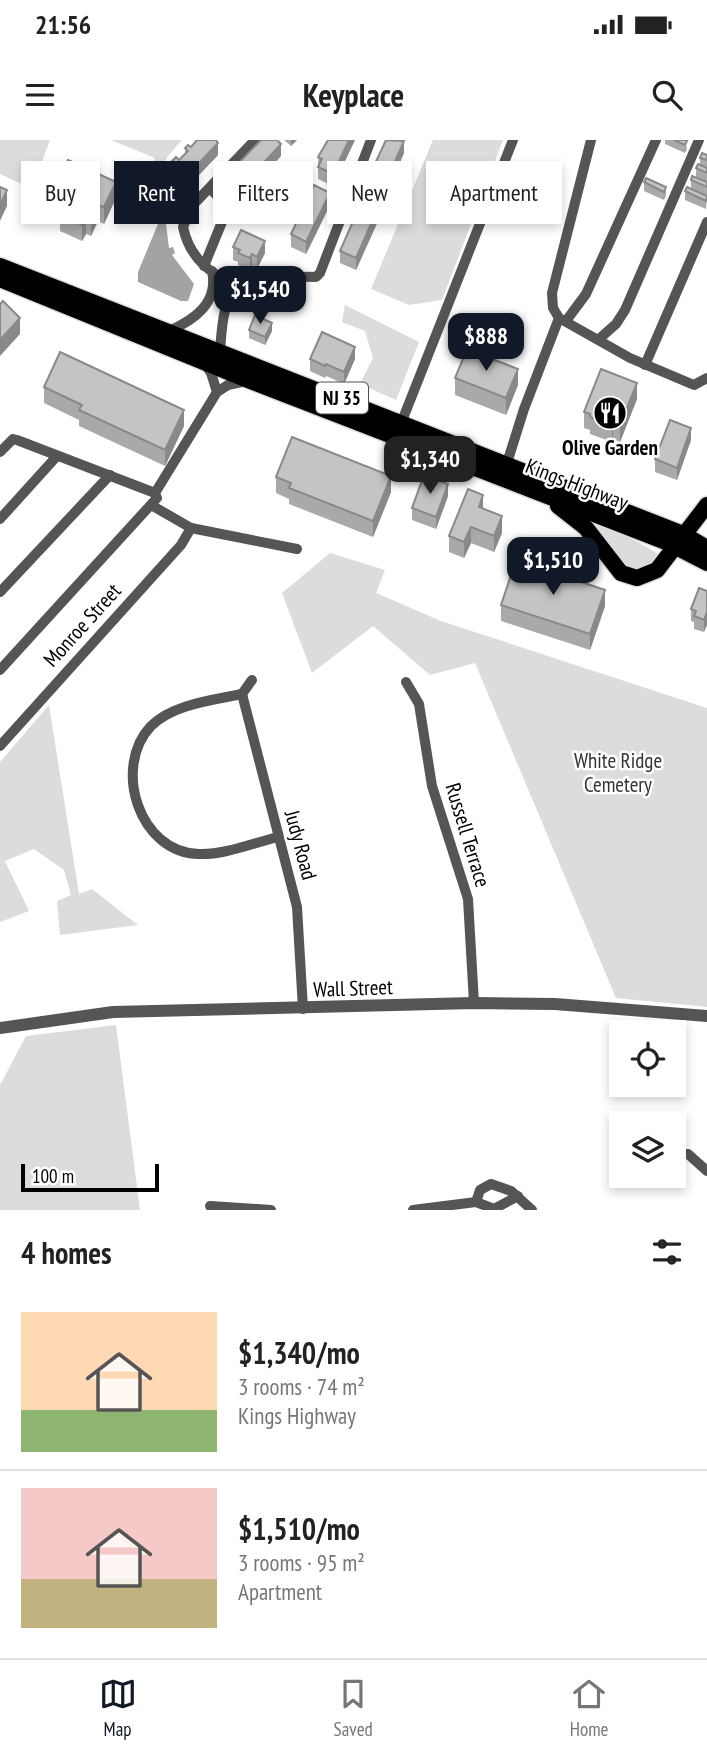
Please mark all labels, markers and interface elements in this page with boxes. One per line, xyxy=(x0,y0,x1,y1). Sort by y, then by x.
text: 21:56 xyxy=(35,8,91,41)
text: Keyplace xyxy=(303,74,404,116)
icon: menu xyxy=(21,76,59,114)
icon: search xyxy=(648,76,686,114)
chip: Buy xyxy=(21,161,100,224)
chip: Rent xyxy=(114,161,199,224)
chip: Filters xyxy=(213,161,313,224)
chip: New xyxy=(327,161,412,224)
chip: Apartment xyxy=(426,161,562,224)
pin: $1,540 xyxy=(203,267,317,326)
text: $1,540 xyxy=(230,274,290,303)
pin: $888 xyxy=(445,314,527,373)
text: $888 xyxy=(464,321,508,350)
road number: NJ 35 xyxy=(316,382,368,414)
restaurant icon: Olive Garden xyxy=(591,394,629,432)
place label: Olive Garden xyxy=(562,434,658,461)
pin: $1,340 xyxy=(373,436,487,496)
text: $1,340 xyxy=(400,444,460,473)
street label: Kings Highway xyxy=(522,452,632,516)
pin: $1,510 xyxy=(496,538,610,597)
text: $1,510 xyxy=(523,545,583,574)
street label: Monroe Street xyxy=(37,577,127,672)
park label: White Ridge Cemetery xyxy=(574,747,662,798)
street label: Russell Terrace xyxy=(439,780,497,890)
street label: Judy Road xyxy=(279,806,323,883)
street label: Wall Street xyxy=(313,973,393,1003)
map controls xyxy=(609,1020,686,1188)
button: locate xyxy=(609,1020,686,1097)
button: layers xyxy=(609,1111,686,1188)
scale bar xyxy=(21,1161,159,1193)
text: 100 m xyxy=(32,1164,74,1188)
text: 4 homes xyxy=(21,1233,112,1272)
icon: filters xyxy=(648,1233,686,1271)
text: $1,340/mo xyxy=(238,1333,360,1372)
icon: home xyxy=(77,1340,161,1424)
text: 3 rooms · 74 m² xyxy=(238,1372,365,1401)
text: Kings Highway xyxy=(238,1401,356,1430)
text: $1,510/mo xyxy=(238,1509,360,1548)
icon: home xyxy=(77,1516,161,1600)
text: 3 rooms · 95 m² xyxy=(238,1548,365,1577)
text: Apartment xyxy=(238,1577,322,1606)
tab: Map xyxy=(99,1675,137,1741)
tab: Saved xyxy=(334,1675,373,1741)
tab: Home xyxy=(570,1675,608,1741)

